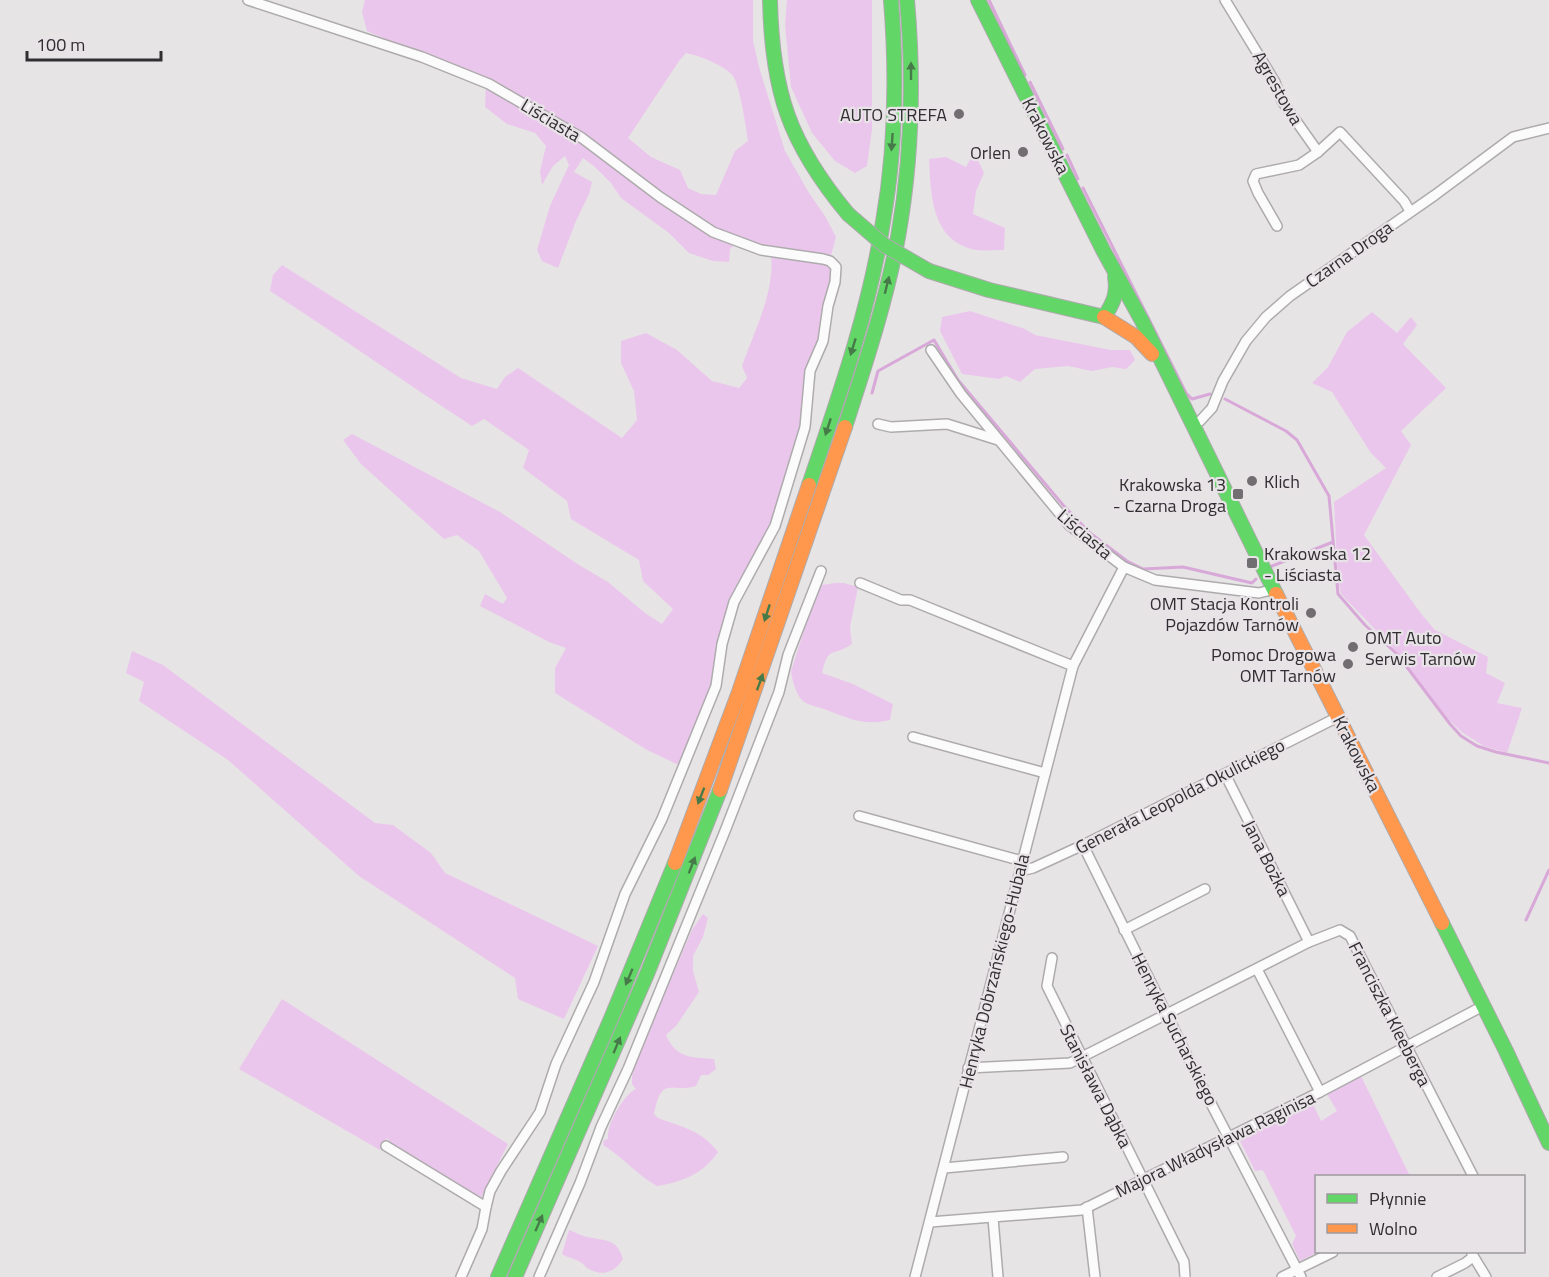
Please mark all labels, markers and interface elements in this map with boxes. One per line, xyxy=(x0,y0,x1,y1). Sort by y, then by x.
scale bar xyxy=(27,24,160,62)
text: 100 m xyxy=(36,31,85,58)
street label: Agrestowa xyxy=(1246,46,1310,130)
one-way arrow xyxy=(906,62,916,81)
street label: Liściasta xyxy=(516,92,586,148)
street label: Krakowska xyxy=(1015,93,1077,179)
place label: AUTO STREFA xyxy=(840,101,947,128)
marker: AUTO STREFA xyxy=(952,107,966,121)
one-way arrow xyxy=(888,133,897,152)
place label: Orlen xyxy=(970,139,1011,166)
marker: Orlen xyxy=(1016,145,1030,159)
street label: Czarna Droga xyxy=(1300,214,1398,294)
one-way arrow xyxy=(882,276,892,295)
one-way arrow xyxy=(848,338,857,356)
one-way arrow xyxy=(822,418,832,436)
place label: Klich xyxy=(1264,468,1300,495)
place label: Krakowska 13 - Czarna Droga xyxy=(1113,471,1226,519)
marker: Klich xyxy=(1245,474,1259,488)
marker: Krakowska 13 - Czarna Droga xyxy=(1231,487,1245,501)
street label: Liściasta xyxy=(1051,502,1119,566)
place label: Krakowska 12 - Liściasta xyxy=(1264,540,1371,588)
marker: Krakowska 12 - Liściasta xyxy=(1245,556,1259,570)
place label: OMT Stacja Kontroli Pojazdów Tarnów xyxy=(1150,590,1299,638)
one-way arrow xyxy=(762,604,771,622)
marker: OMT Stacja Kontroli Pojazdów Tarnów xyxy=(1304,606,1318,620)
place label: OMT Auto Serwis Tarnów xyxy=(1365,624,1476,672)
marker: OMT Auto Serwis Tarnów xyxy=(1346,640,1360,654)
place label: Pomoc Drogowa OMT Tarnów xyxy=(1211,641,1336,689)
marker: Pomoc Drogowa OMT Tarnów xyxy=(1341,657,1355,671)
one-way arrow xyxy=(755,673,765,691)
street label: Krakowska xyxy=(1326,711,1388,797)
street label: Generała Leopolda Okulickiego xyxy=(1071,731,1289,861)
one-way arrow xyxy=(696,787,705,805)
street label: Jana Bożka xyxy=(1236,815,1298,901)
street label: Henryka Dobrzańskiego-Hubala xyxy=(952,851,1036,1091)
one-way arrow xyxy=(687,855,697,873)
street label: Franciszka Kleeberga xyxy=(1342,937,1438,1091)
street label: Henryka Sucharskiego xyxy=(1125,948,1225,1110)
one-way arrow xyxy=(623,968,633,986)
street label: Stanisława Dąbka xyxy=(1053,1019,1139,1153)
one-way arrow xyxy=(612,1035,622,1053)
street label: Majora Władysława Raginisa xyxy=(1111,1084,1319,1204)
legend xyxy=(1315,1175,1525,1253)
text: Płynnie xyxy=(1369,1185,1426,1212)
one-way arrow xyxy=(534,1214,544,1232)
text: Wolno xyxy=(1369,1215,1417,1242)

